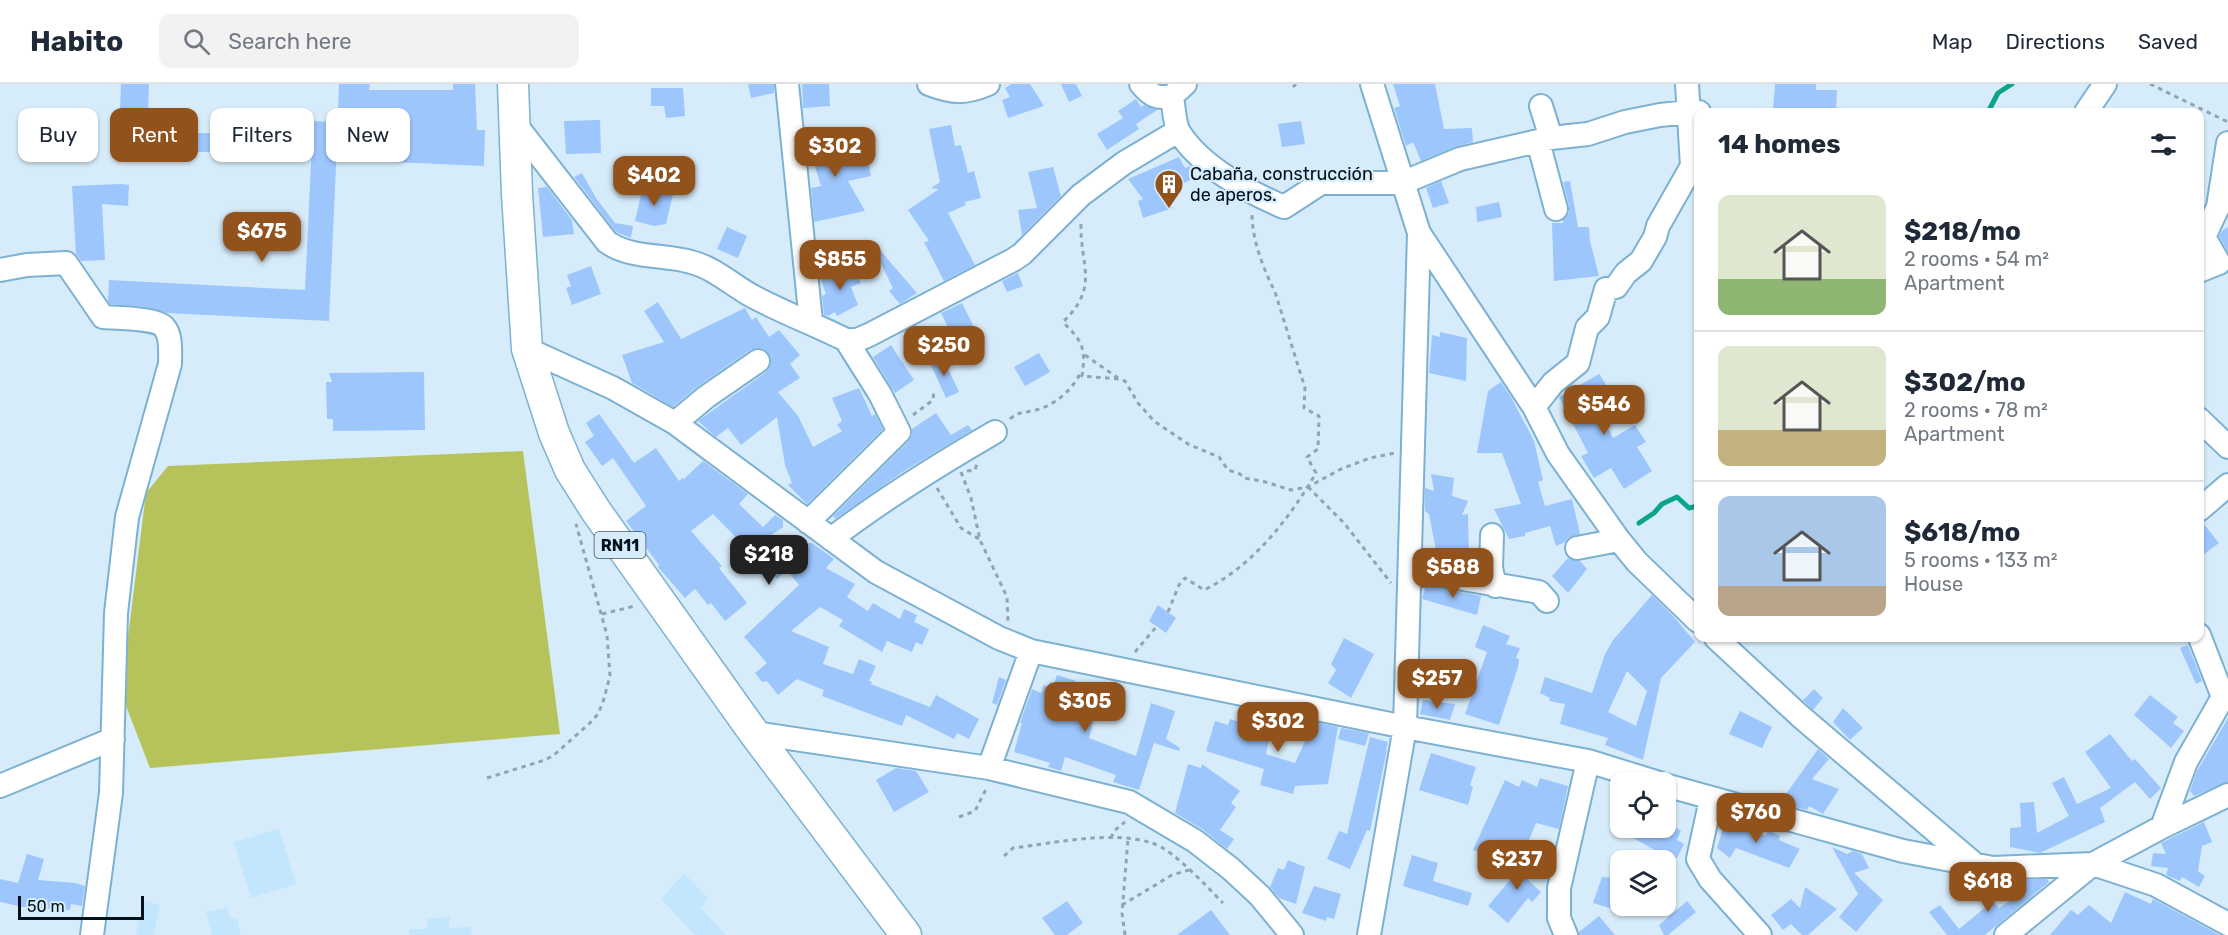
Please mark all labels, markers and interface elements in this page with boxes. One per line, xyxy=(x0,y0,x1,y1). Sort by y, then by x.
search box xyxy=(159,14,579,68)
text: Habito xyxy=(30,25,123,58)
icon: search xyxy=(180,25,213,58)
text: Search here xyxy=(228,28,352,55)
text: Map xyxy=(1932,29,1973,54)
text: Directions xyxy=(2006,29,2105,54)
text: Saved xyxy=(2138,29,2198,54)
chip: Buy xyxy=(18,108,98,162)
chip: Rent xyxy=(110,108,198,162)
chip: Filters xyxy=(210,108,314,162)
chip: New xyxy=(326,108,410,162)
pin: $302 xyxy=(799,127,871,178)
icon: filters xyxy=(2147,128,2180,161)
text: 14 homes xyxy=(1718,129,1841,160)
text: $302 xyxy=(808,134,862,158)
pin: $402 xyxy=(618,156,690,207)
text: $402 xyxy=(627,163,681,187)
place label: Cabaña, construcción de aperos. xyxy=(1190,163,1373,206)
building icon: Cabaña, construcción de aperos. xyxy=(1153,168,1185,210)
pin: $675 xyxy=(226,212,298,263)
text: $218/mo xyxy=(1904,216,2021,247)
text: $675 xyxy=(237,219,287,243)
icon: home xyxy=(1766,219,1838,291)
pin: $855 xyxy=(804,240,876,291)
text: $855 xyxy=(814,247,866,271)
text: 2 rooms · 54 m² xyxy=(1904,247,2049,271)
text: Apartment xyxy=(1904,271,2005,295)
pin: $250 xyxy=(908,326,980,377)
text: $250 xyxy=(918,333,970,357)
text: $302/mo xyxy=(1904,367,2026,398)
icon: home xyxy=(1766,370,1838,442)
pin: $546 xyxy=(1568,385,1640,436)
text: $546 xyxy=(1578,392,1630,416)
text: 2 rooms · 78 m² xyxy=(1904,398,2048,422)
text: Apartment xyxy=(1904,422,2005,446)
text: $618/mo xyxy=(1904,517,2020,548)
icon: home xyxy=(1766,520,1838,592)
road number: RN11 xyxy=(594,532,646,558)
pin: $218 xyxy=(733,535,805,586)
text: $218 xyxy=(744,542,794,566)
pin: $588 xyxy=(1417,548,1489,599)
text: 5 rooms · 133 m² xyxy=(1904,548,2058,572)
text: $588 xyxy=(1426,555,1480,579)
text: House xyxy=(1904,572,1963,596)
pin: $257 xyxy=(1401,659,1473,710)
text: $257 xyxy=(1412,666,1462,690)
pin: $305 xyxy=(1049,682,1121,733)
text: $305 xyxy=(1058,689,1112,713)
pin: $302 xyxy=(1242,702,1314,753)
text: $302 xyxy=(1251,709,1305,733)
map controls xyxy=(1610,772,1676,916)
button: locate xyxy=(1610,772,1676,838)
pin: $760 xyxy=(1720,793,1792,844)
text: $760 xyxy=(1731,800,1781,824)
pin: $237 xyxy=(1481,840,1553,891)
text: $237 xyxy=(1492,847,1543,871)
button: layers xyxy=(1610,850,1676,916)
pin: $618 xyxy=(1952,862,2024,913)
text: $618 xyxy=(1963,869,2013,893)
scale bar xyxy=(18,893,144,920)
text: 50 m xyxy=(27,897,65,916)

